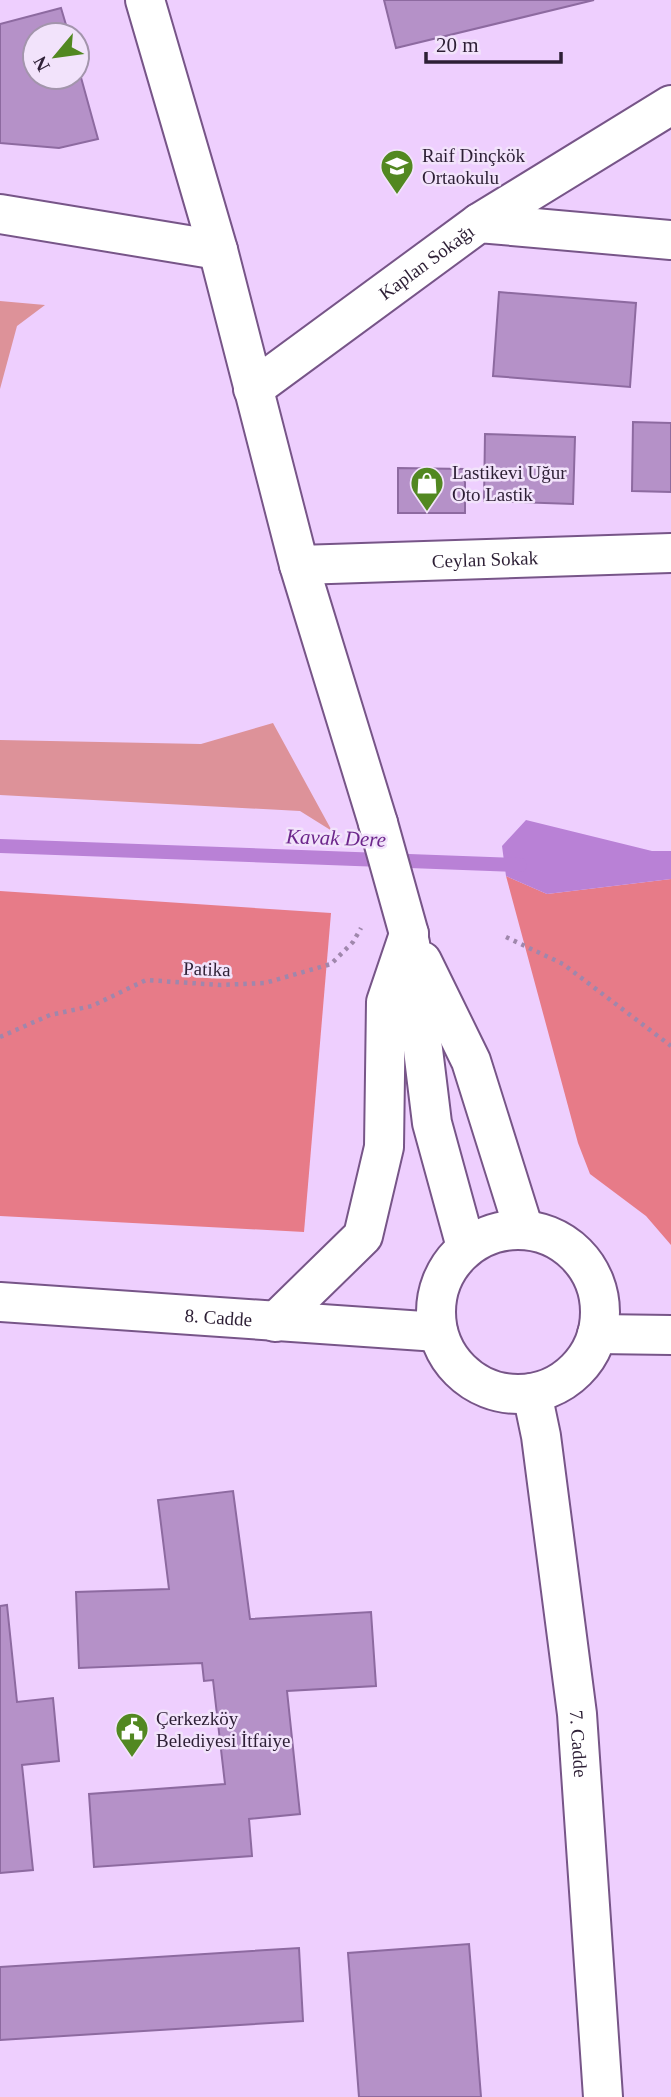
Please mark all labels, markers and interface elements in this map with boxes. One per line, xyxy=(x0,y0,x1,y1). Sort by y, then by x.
north arrow xyxy=(21,21,91,91)
scale bar xyxy=(426,21,561,65)
text: 20 m xyxy=(436,33,479,57)
text: N xyxy=(29,53,54,75)
place label: Raif Dinçkök Ortaokulu xyxy=(422,145,525,188)
school or university icon: Raif Dinçkök Ortaokulu xyxy=(378,147,416,196)
street label: Kaplan Sokağı xyxy=(375,220,478,303)
place label: Lastikevi Uğur Oto Lastik xyxy=(452,462,567,505)
shop icon: Lastikevi Uğur Oto Lastik xyxy=(408,464,446,513)
street label: Ceylan Sokak xyxy=(432,547,539,571)
water label: Kavak Dere xyxy=(285,824,386,852)
street label: Patika xyxy=(183,958,232,980)
street label: 8. Cadde xyxy=(184,1304,253,1330)
place label: Çerkezköy Belediyesi İtfaiye xyxy=(156,1708,291,1751)
street label: 7. Cadde xyxy=(566,1709,592,1778)
public building icon: Çerkezköy Belediyesi İtfaiye xyxy=(113,1710,151,1759)

